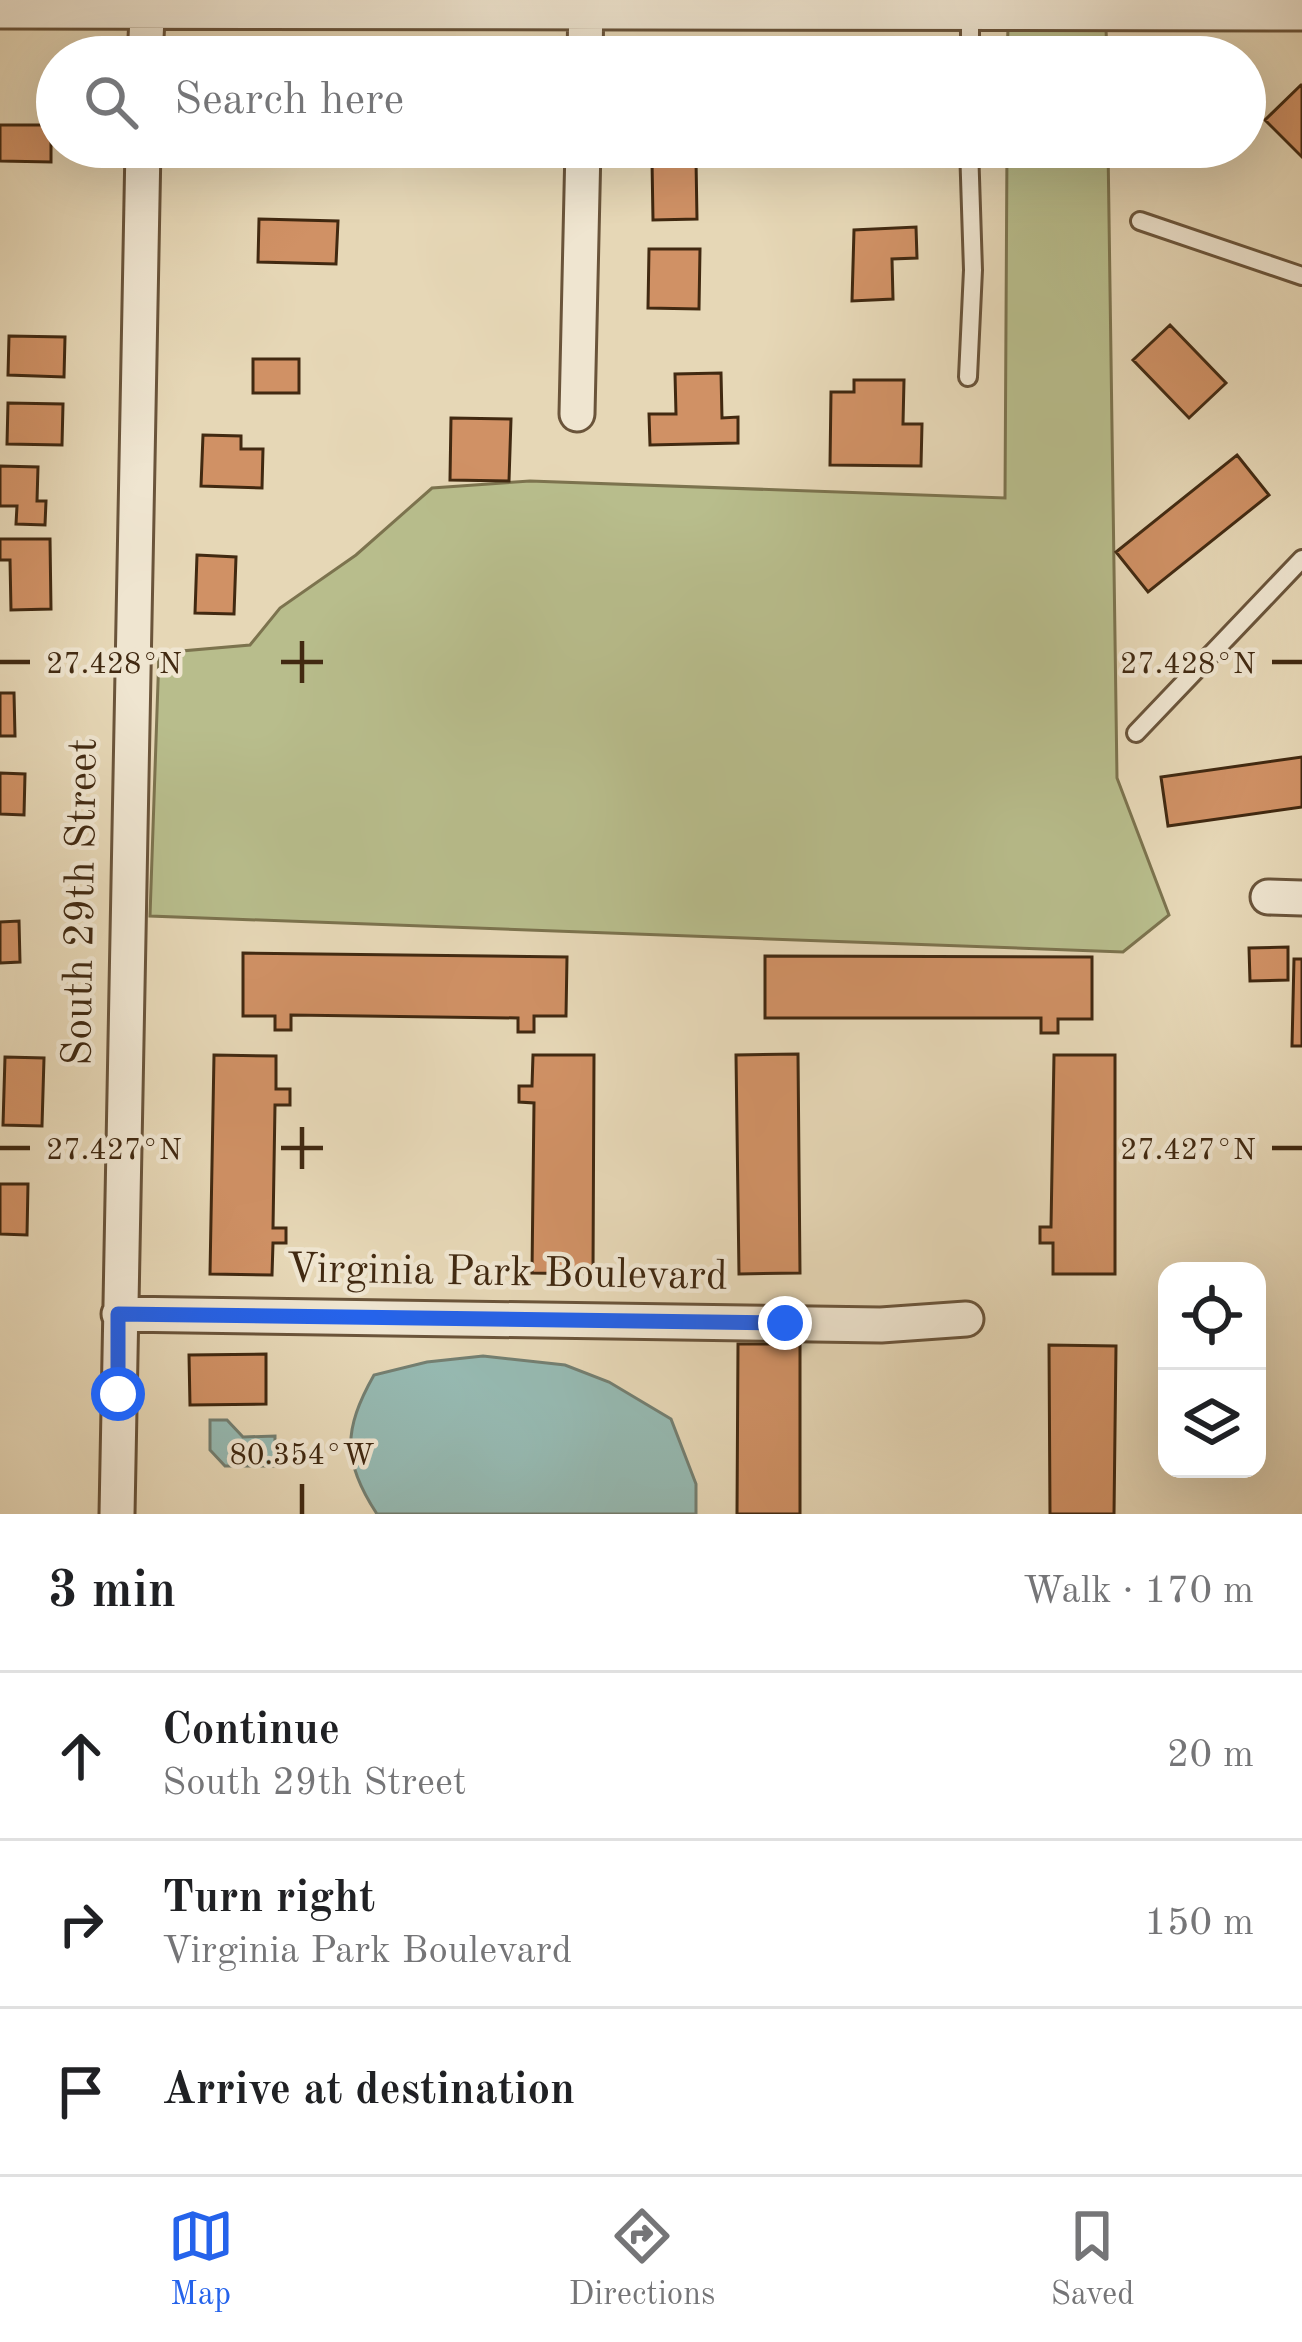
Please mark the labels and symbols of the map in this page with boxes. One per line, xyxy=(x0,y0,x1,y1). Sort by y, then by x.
text: 27.428°N xyxy=(46,650,182,680)
text: 27.428°N xyxy=(1120,650,1256,680)
street label: South 29th Street xyxy=(58,738,106,1066)
text: 27.427°N xyxy=(46,1136,182,1166)
text: 27.427°N xyxy=(1120,1136,1256,1166)
street label: Virginia Park Boulevard xyxy=(286,1249,728,1299)
route end xyxy=(758,1296,812,1350)
route start xyxy=(91,1367,145,1421)
text: 80.354°W xyxy=(230,1441,374,1471)

